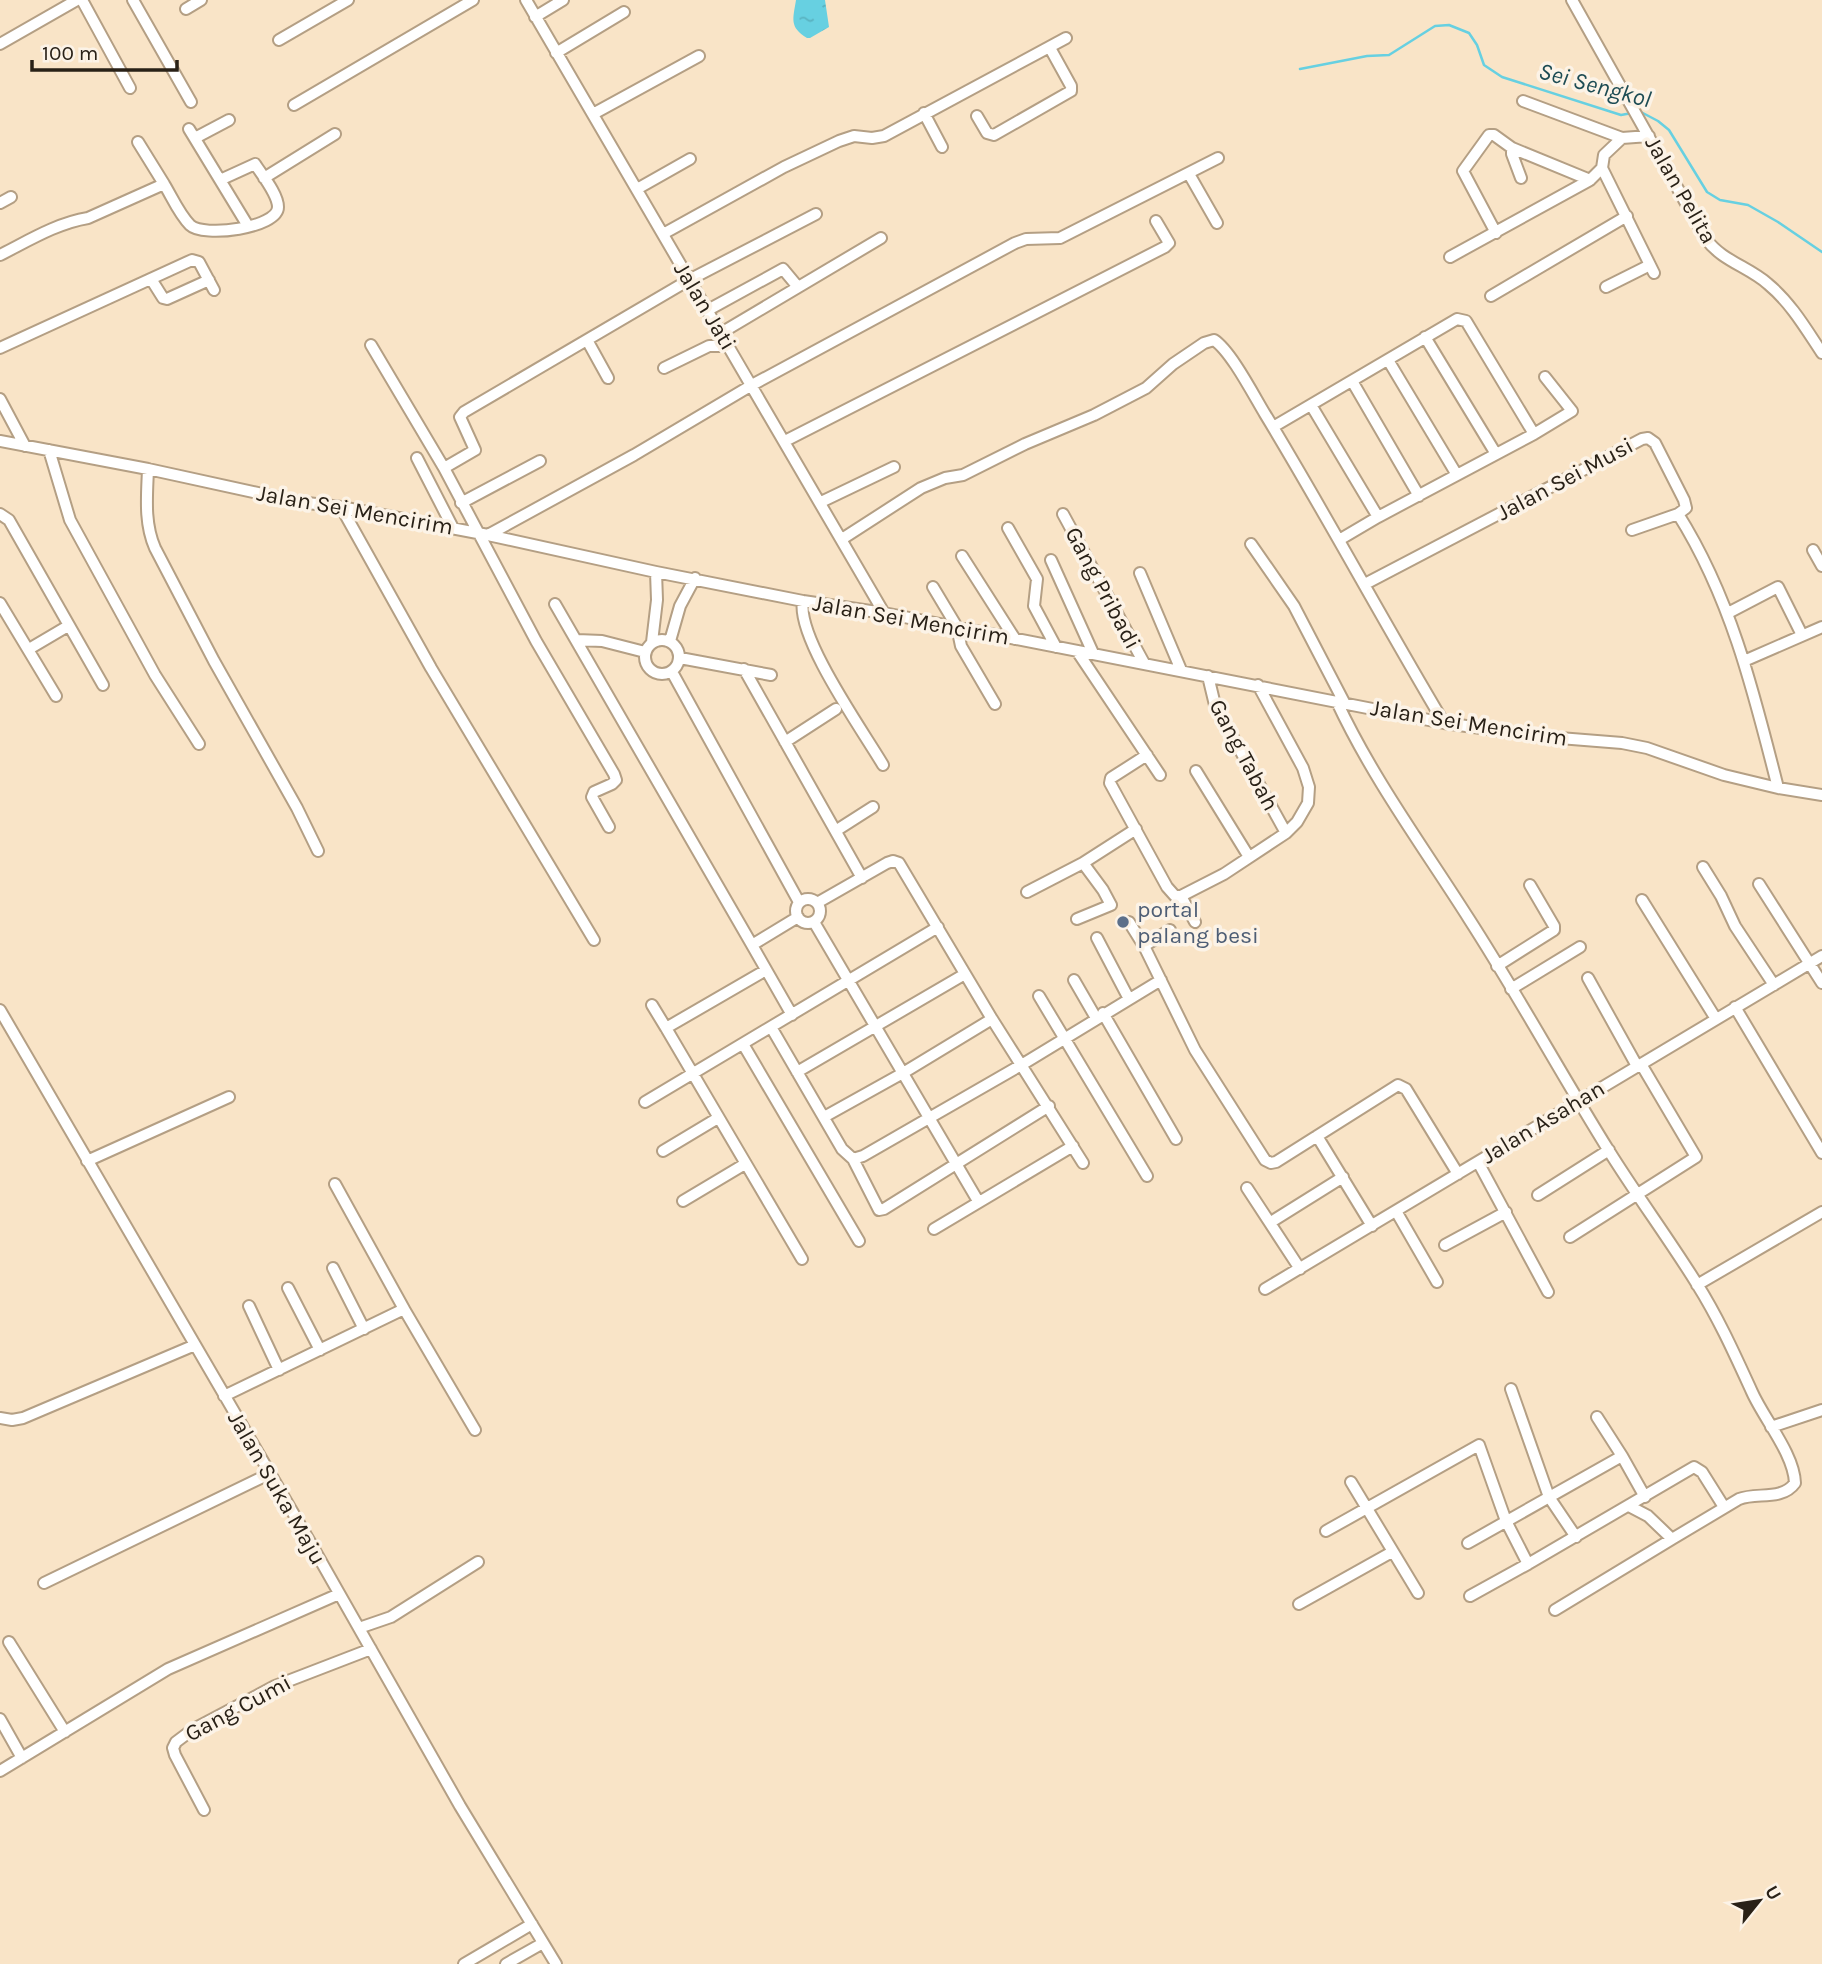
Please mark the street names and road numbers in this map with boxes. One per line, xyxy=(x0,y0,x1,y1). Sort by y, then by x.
street label: Jalan Pelita xyxy=(1639,131,1723,249)
street label: Jalan Jati xyxy=(668,257,742,355)
street label: Jalan Sei Musi xyxy=(1492,432,1638,526)
street label: Jalan Sei Mencirim xyxy=(255,479,455,541)
street label: Gang Pribadi xyxy=(1060,522,1146,654)
street label: Jalan Sei Mencirim xyxy=(811,589,1011,651)
street label: Jalan Sei Mencirim xyxy=(1369,694,1569,752)
street label: Gang Tabah xyxy=(1203,695,1285,815)
street label: Jalan Asahan xyxy=(1477,1075,1609,1169)
street label: Jalan Suka Maju xyxy=(222,1407,332,1569)
street label: Gang Cumi xyxy=(180,1669,296,1747)

